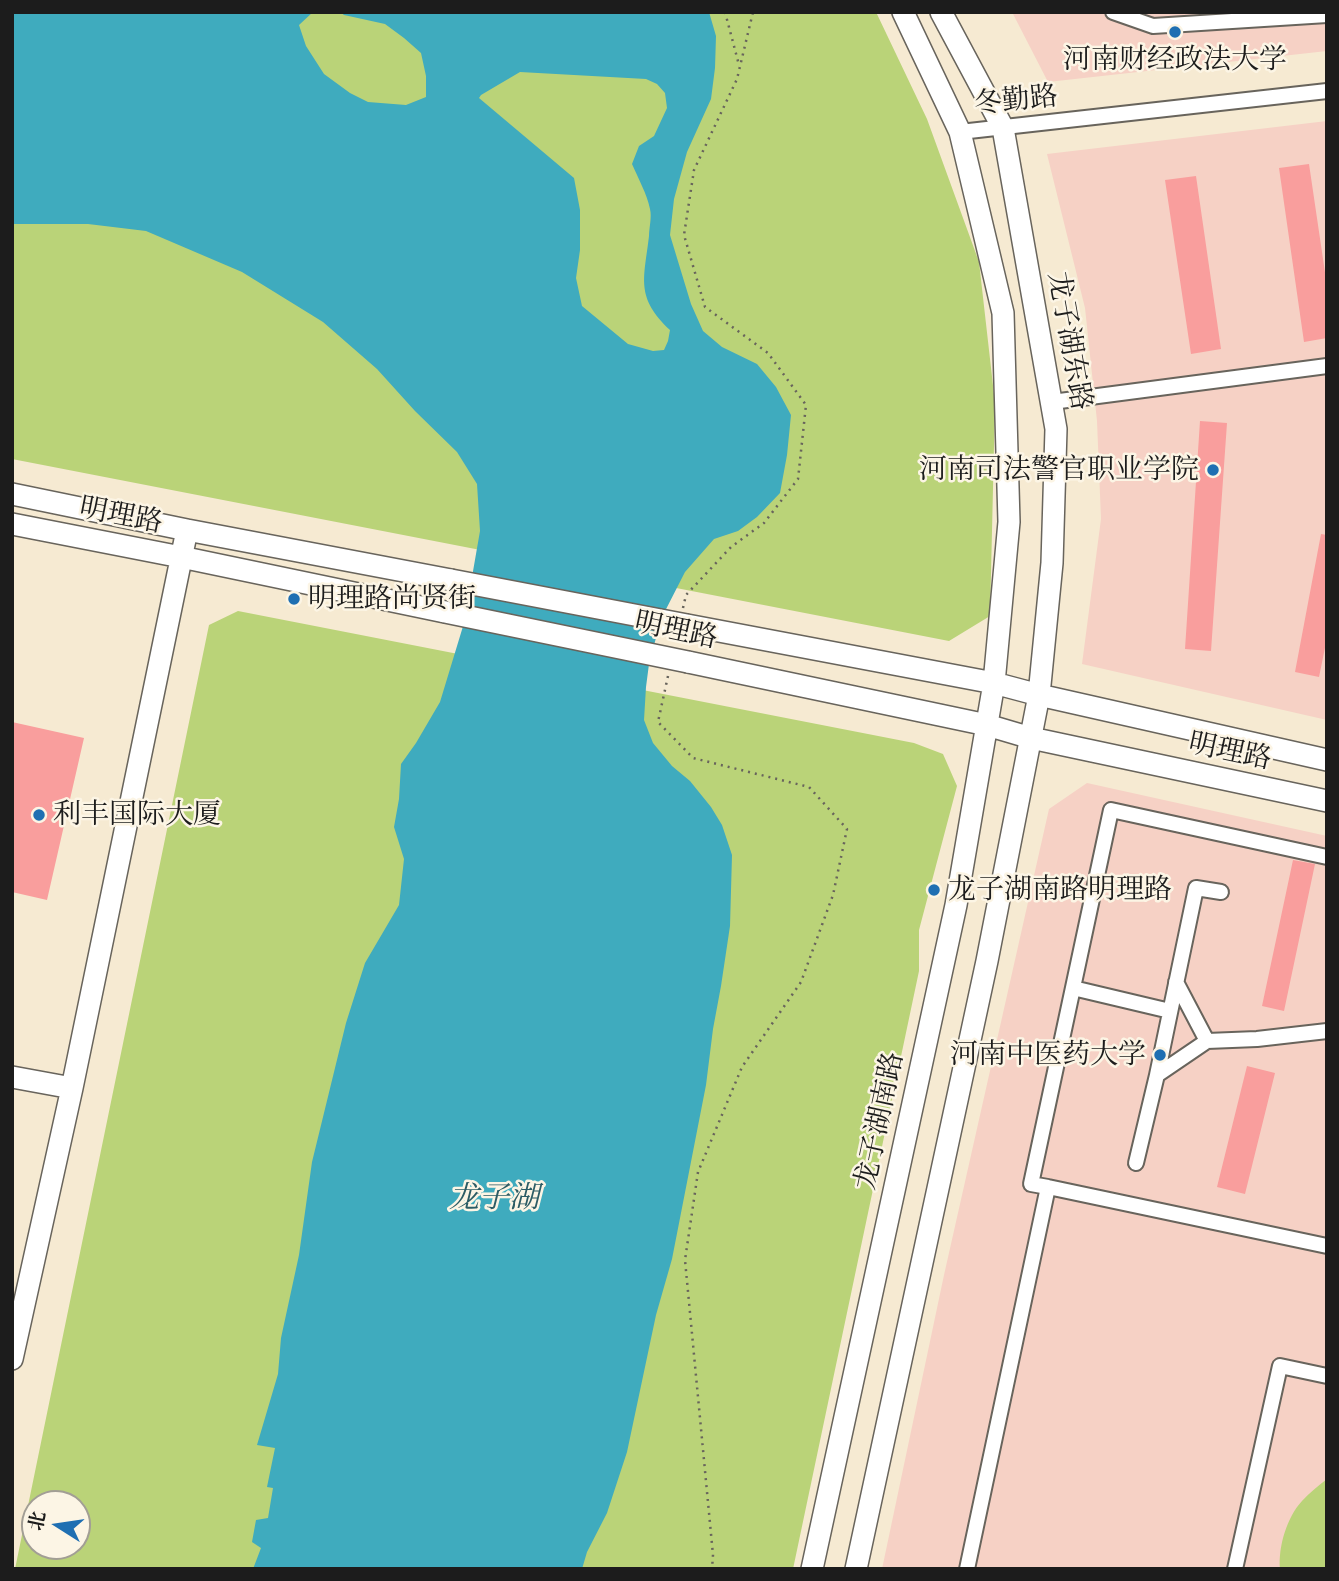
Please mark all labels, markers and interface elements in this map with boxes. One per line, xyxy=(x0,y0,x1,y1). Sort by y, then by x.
marker: 河南财经政法大学 xyxy=(1167,24,1183,40)
place label: 河南财经政法大学 xyxy=(1063,43,1287,77)
street label: 冬勤路 xyxy=(972,80,1060,122)
street label: 龙子湖东路 xyxy=(1040,269,1098,413)
place label: 河南司法警官职业学院 xyxy=(919,453,1199,487)
marker: 河南司法警官职业学院 xyxy=(1205,462,1221,478)
street label: 明理路 xyxy=(77,491,165,541)
place label: 明理路尚贤街 xyxy=(308,582,476,616)
marker: 明理路尚贤街 xyxy=(286,591,302,607)
street label: 明理路 xyxy=(631,606,721,656)
street label: 明理路 xyxy=(1185,727,1275,777)
place label: 利丰国际大厦 xyxy=(53,798,221,832)
marker: 利丰国际大厦 xyxy=(31,807,47,823)
place label: 龙子湖南路明理路 xyxy=(948,873,1172,907)
marker: 龙子湖南路明理路 xyxy=(926,882,942,898)
place label: 河南中医药大学 xyxy=(950,1038,1146,1072)
marker: 河南中医药大学 xyxy=(1152,1047,1168,1063)
street label: 龙子湖南路 xyxy=(849,1049,911,1193)
water label: 龙子湖 xyxy=(449,1181,539,1217)
north arrow xyxy=(21,1490,91,1560)
text: 北 xyxy=(23,1509,51,1533)

